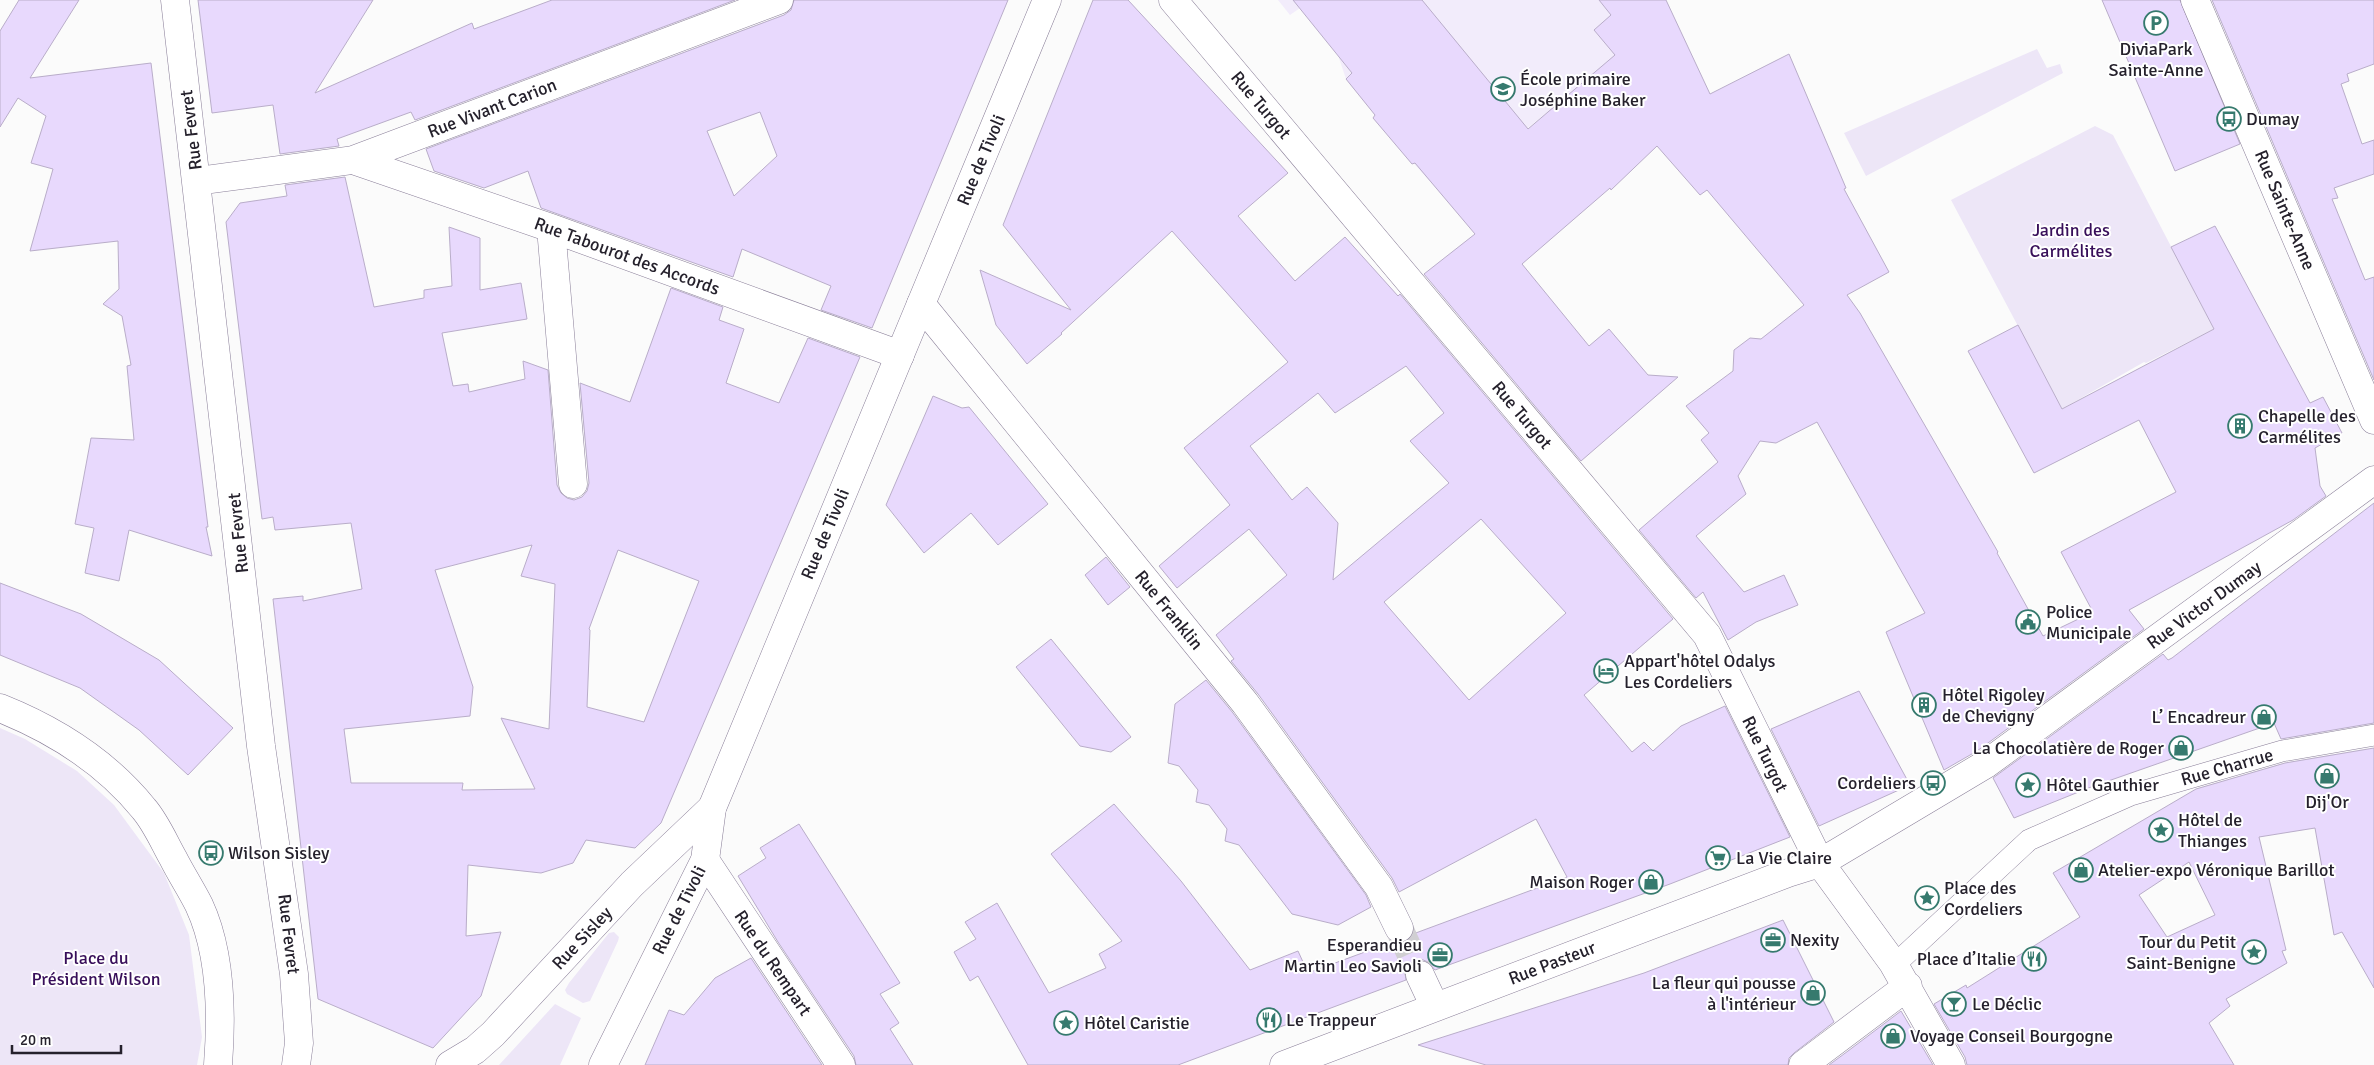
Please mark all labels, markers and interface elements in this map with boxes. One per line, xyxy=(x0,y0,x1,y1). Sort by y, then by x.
parking icon: DiviaPark Sainte-Anne xyxy=(2143,10,2169,36)
place label: DiviaPark Sainte-Anne xyxy=(2109,38,2203,81)
street label: Rue Turgot xyxy=(1226,67,1296,143)
place label: École primaire Joséphine Baker xyxy=(1520,68,1646,111)
street label: Rue Vivant Carion xyxy=(424,73,560,143)
school or university icon: École primaire Joséphine Baker xyxy=(1490,76,1516,102)
street label: Rue Fevret xyxy=(175,89,207,171)
bus stop icon: Dumay xyxy=(2216,106,2242,132)
place label: Dumay xyxy=(2246,108,2300,130)
street label: Rue de Tivoli xyxy=(952,111,1010,209)
street label: Rue Sainte-Anne xyxy=(2250,147,2320,273)
street label: Rue Tabourot des Accords xyxy=(531,212,723,300)
park label: Jardin des Carmélites xyxy=(2030,219,2113,262)
street label: Rue Turgot xyxy=(1487,377,1557,453)
place label: Chapelle des Carmélites xyxy=(2258,405,2356,448)
building icon: Chapelle des Carmélites xyxy=(2227,413,2253,439)
street label: Rue de Tivoli xyxy=(796,485,854,583)
street label: Rue Fevret xyxy=(223,492,253,574)
street label: Rue Victor Dumay xyxy=(2142,556,2266,654)
street label: Rue Franklin xyxy=(1130,566,1208,654)
place label: Police Municipale xyxy=(2046,601,2131,644)
public building icon: Police Municipale xyxy=(2015,609,2041,635)
place label: Appart'hôtel Odalys Les Cordeliers xyxy=(1624,650,1776,693)
hotel icon: Appart'hôtel Odalys Les Cordeliers xyxy=(1593,658,1619,684)
place label: Hôtel Rigoley de Chevigny xyxy=(1942,684,2045,727)
building icon: Hôtel Rigoley de Chevigny xyxy=(1911,692,1937,718)
shop icon: L’ Encadreur xyxy=(2251,704,2277,730)
place label: L’ Encadreur xyxy=(2152,706,2246,728)
street label: Rue Turgot xyxy=(1737,712,1793,796)
shop icon: La Chocolatière de Roger xyxy=(2168,735,2194,761)
place label: La Chocolatière de Roger xyxy=(1973,737,2164,759)
street label: Rue Charrue xyxy=(2178,743,2276,791)
shop icon: Dij'Or xyxy=(2314,763,2340,789)
bus stop icon: Cordeliers xyxy=(1920,770,1946,796)
place label: Cordeliers xyxy=(1837,772,1916,794)
place icon: Hôtel Gauthier xyxy=(2015,772,2041,798)
place label: Hôtel Gauthier xyxy=(2046,774,2159,796)
place label: Dij'Or xyxy=(2305,791,2349,813)
place label: Hôtel de Thianges xyxy=(2178,809,2247,852)
place icon: Hôtel de Thianges xyxy=(2148,817,2174,843)
bus stop icon: Wilson Sisley xyxy=(198,840,224,866)
place label: Wilson Sisley xyxy=(228,842,330,864)
supermarket icon: La Vie Claire xyxy=(1705,845,1731,871)
place label: La Vie Claire xyxy=(1736,847,1832,869)
shop icon: Atelier-expo Véronique Barillot xyxy=(2068,857,2094,883)
place label: Atelier-expo Véronique Barillot xyxy=(2098,859,2335,881)
street label: Rue de Tivoli xyxy=(647,862,711,958)
shop icon: Maison Roger xyxy=(1638,869,1664,895)
place label: Maison Roger xyxy=(1529,871,1634,893)
place label: Place des Cordeliers xyxy=(1944,877,2023,920)
place icon: Place des Cordeliers xyxy=(1914,885,1940,911)
street label: Rue Fevret xyxy=(273,893,305,975)
street label: Rue Sisley xyxy=(547,901,617,974)
street label: Rue du Rempart xyxy=(730,906,816,1020)
office icon: Nexity xyxy=(1760,927,1786,953)
place label: Nexity xyxy=(1790,929,1840,951)
place label: Tour du Petit Saint-Benigne xyxy=(2127,931,2236,974)
place label: Esperandieu Martin Leo Savioli xyxy=(1284,934,1422,977)
street label: Rue Pasteur xyxy=(1505,936,1599,990)
place icon: Tour du Petit Saint-Benigne xyxy=(2241,939,2267,965)
office icon: Esperandieu Martin Leo Savioli xyxy=(1427,942,1453,968)
restaurant icon: Place d’Italie xyxy=(2021,946,2047,972)
park label: Place du Président Wilson xyxy=(31,947,161,990)
place label: Place d’Italie xyxy=(1917,948,2016,970)
place label: La fleur qui pousse à l'intérieur xyxy=(1652,972,1796,1015)
shop icon: La fleur qui pousse à l'intérieur xyxy=(1800,980,1826,1006)
bar icon: Le Déclic xyxy=(1941,991,1967,1017)
place label: Le Déclic xyxy=(1972,993,2042,1015)
restaurant icon: Le Trappeur xyxy=(1256,1007,1282,1033)
place label: Le Trappeur xyxy=(1286,1009,1376,1031)
place icon: Hôtel Caristie xyxy=(1053,1010,1079,1036)
place label: Hôtel Caristie xyxy=(1084,1012,1190,1034)
scale bar xyxy=(12,1022,121,1054)
shop icon: Voyage Conseil Bourgogne xyxy=(1880,1023,1906,1049)
place label: Voyage Conseil Bourgogne xyxy=(1910,1025,2113,1047)
text: 20 m xyxy=(20,1031,51,1049)

